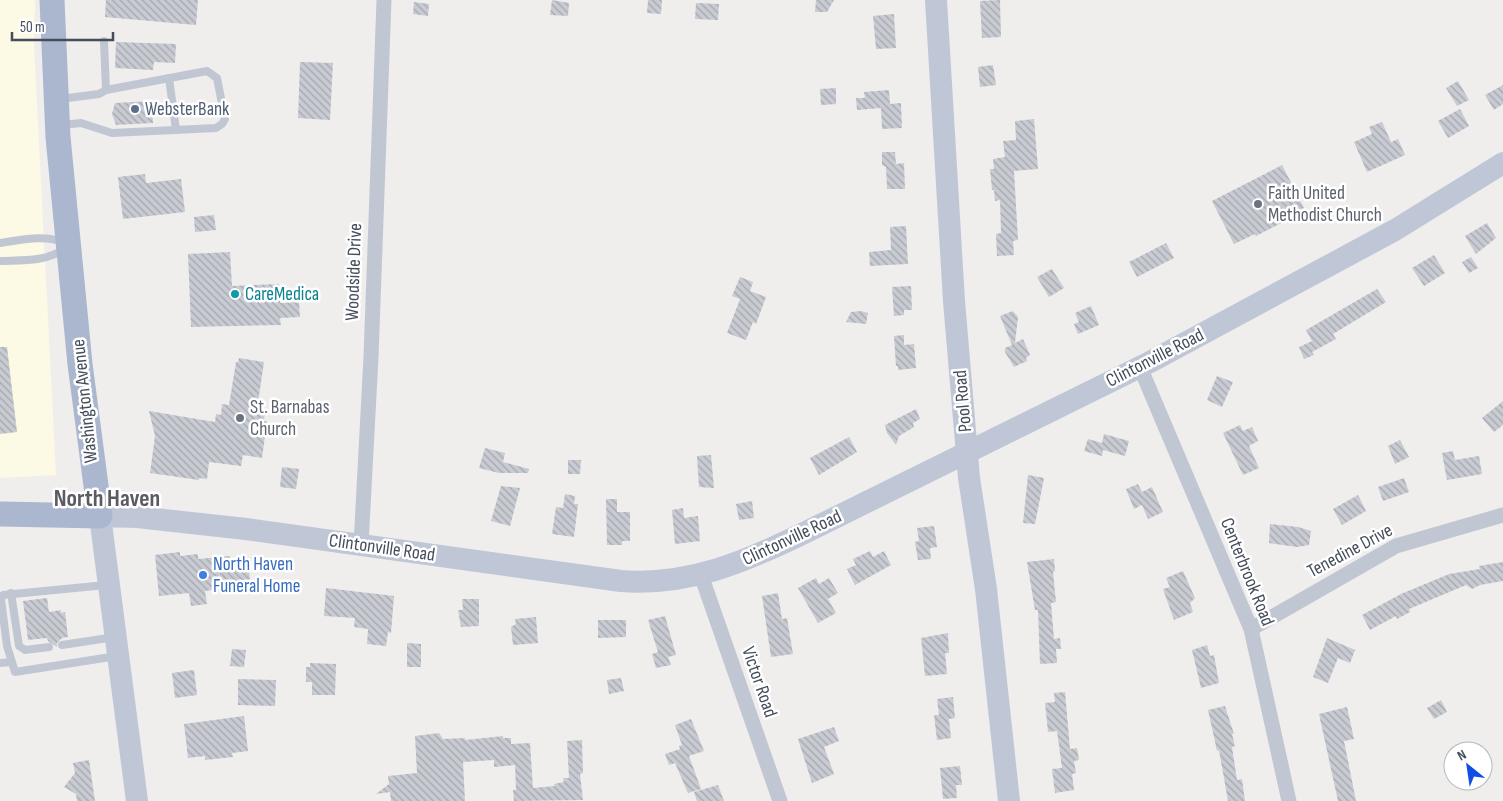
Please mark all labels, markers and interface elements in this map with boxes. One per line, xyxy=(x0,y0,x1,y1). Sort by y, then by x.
scale bar xyxy=(12,10,114,42)
text: 50 m xyxy=(20,18,45,37)
place label: WebsterBank xyxy=(145,98,230,121)
marker: WebsterBank xyxy=(129,103,141,115)
place label: Faith United Methodist Church xyxy=(1268,182,1382,227)
marker: Faith United Methodist Church xyxy=(1252,198,1264,210)
street label: Woodside Drive xyxy=(341,223,367,321)
place label: CareMedica xyxy=(245,283,319,306)
marker: CareMedica xyxy=(229,288,241,300)
street label: Clintonville Road xyxy=(1102,324,1208,392)
street label: Washington Avenue xyxy=(67,338,103,464)
street label: Pool Road xyxy=(949,369,977,433)
place label: St. Barnabas Church xyxy=(250,396,330,441)
marker: St. Barnabas Church xyxy=(234,412,246,424)
district label: North Haven xyxy=(54,484,160,513)
street label: Clintonville Road xyxy=(739,505,845,571)
street label: Centerbrook Road xyxy=(1215,515,1279,629)
street label: Tenedine Drive xyxy=(1303,519,1397,583)
street label: Clintonville Road xyxy=(328,529,436,567)
place label: North Haven Funeral Home xyxy=(213,553,300,598)
marker: North Haven Funeral Home xyxy=(197,569,209,581)
street label: Victor Road xyxy=(736,644,782,720)
north arrow xyxy=(1443,741,1493,791)
text: N xyxy=(1454,746,1469,764)

